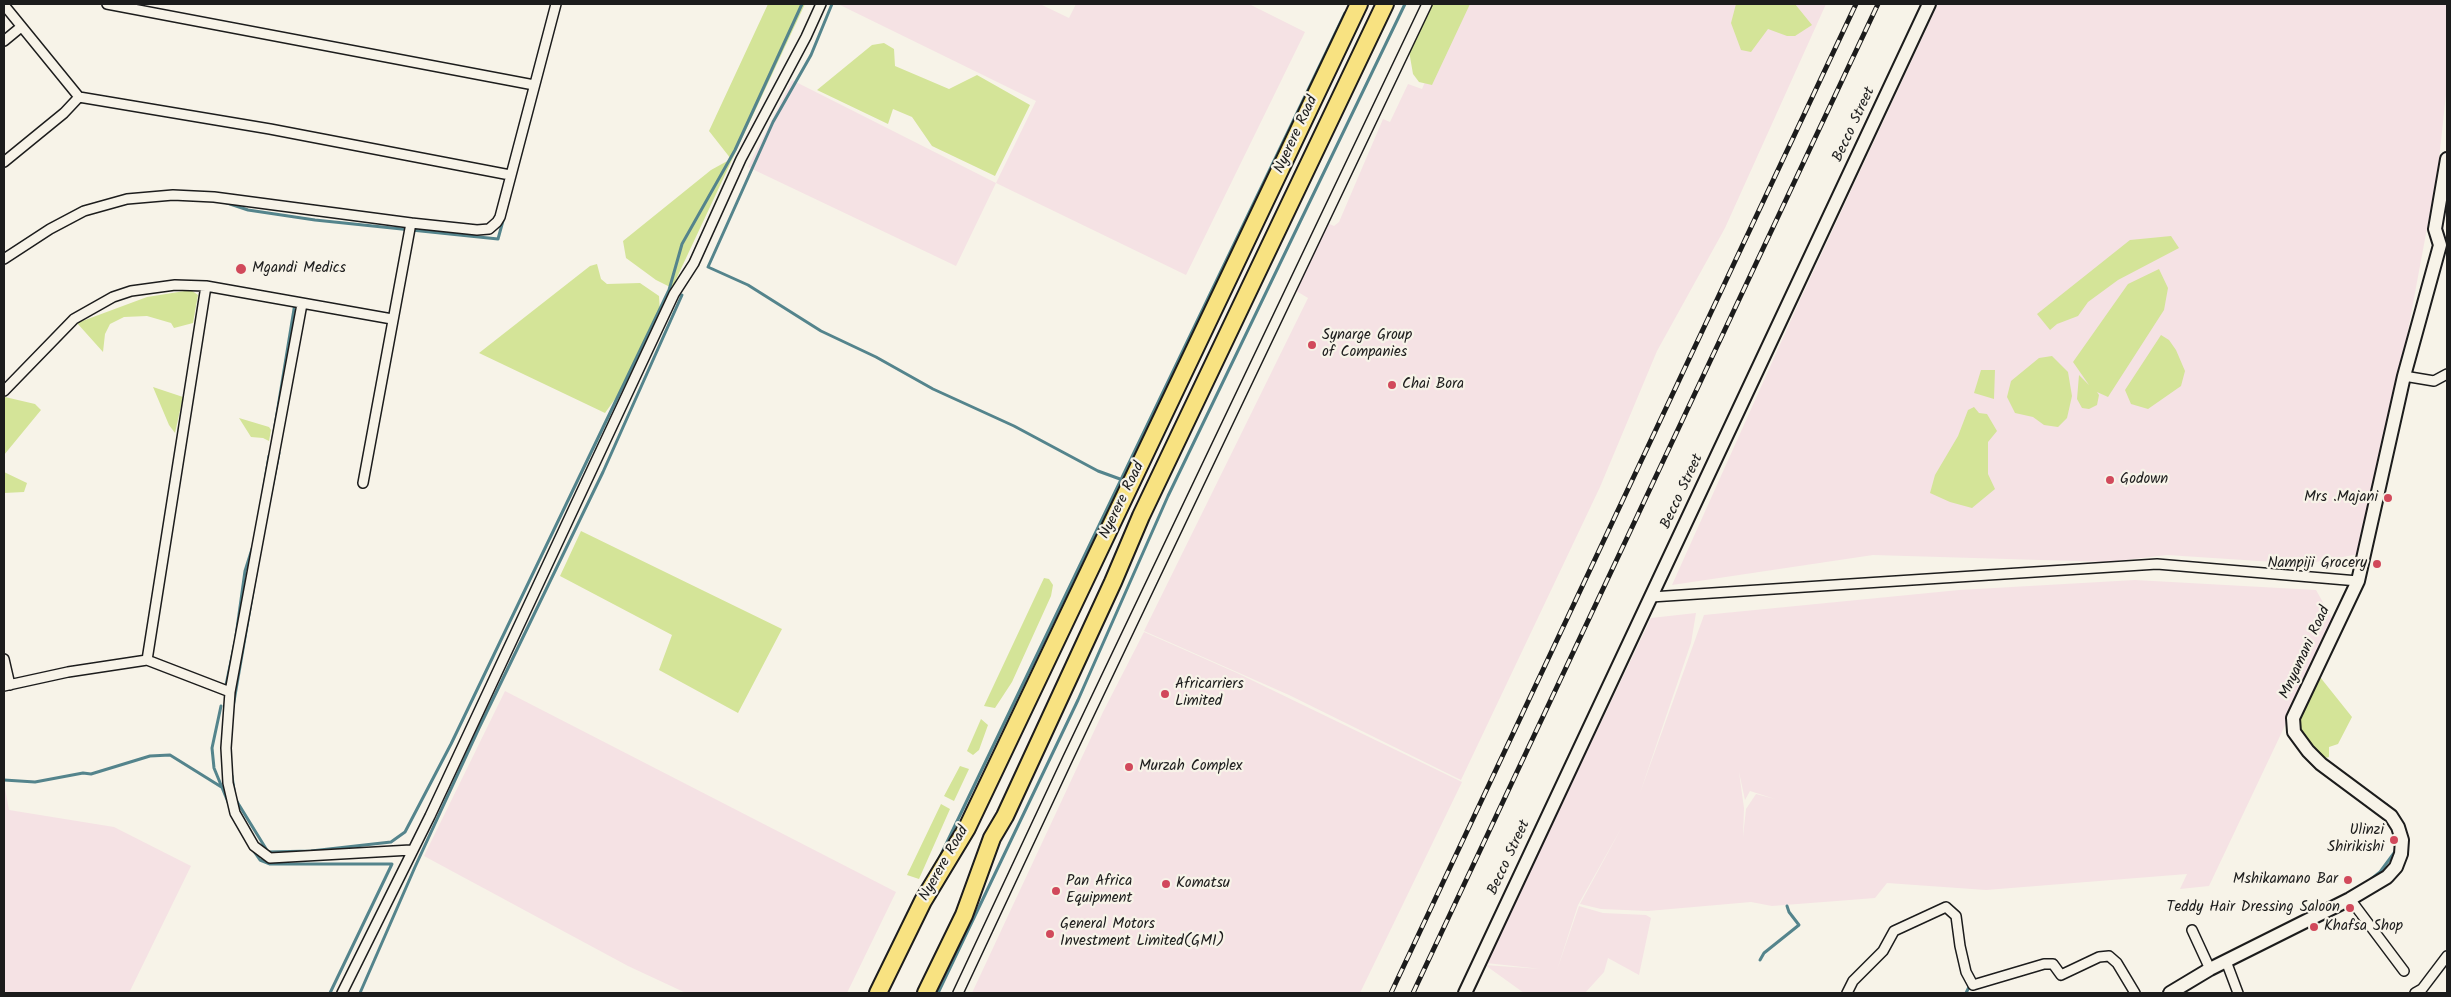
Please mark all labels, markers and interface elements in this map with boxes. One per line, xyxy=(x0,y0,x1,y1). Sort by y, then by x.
street label: Becco Street xyxy=(1830,85,1880,165)
street label: Nyerere Road xyxy=(1271,93,1323,177)
place label: Mgandi Medics xyxy=(252,260,346,278)
marker: Mgandi Medics xyxy=(234,262,248,276)
place label: Synarge Group of Companies xyxy=(1322,327,1412,362)
marker: Synarge Group of Companies xyxy=(1306,339,1318,351)
place label: Chai Bora xyxy=(1402,376,1464,394)
marker: Chai Bora xyxy=(1386,379,1398,391)
street label: Becco Street xyxy=(1658,452,1708,532)
street label: Nyerere Road xyxy=(1097,460,1149,542)
place label: Godown xyxy=(2120,471,2168,489)
marker: Godown xyxy=(2104,474,2116,486)
place label: Mrs .Majani xyxy=(2304,489,2378,507)
marker: Mrs .Majani xyxy=(2382,492,2394,504)
place label: Nampiji Grocery xyxy=(2267,555,2367,573)
marker: Nampiji Grocery xyxy=(2371,558,2383,570)
street label: Mnyamani Road xyxy=(2277,604,2335,702)
place label: Africarriers Limited xyxy=(1175,676,1244,711)
marker: Africarriers Limited xyxy=(1159,688,1171,700)
place label: Murzah Complex xyxy=(1139,758,1242,776)
marker: Murzah Complex xyxy=(1123,761,1135,773)
street label: Becco Street xyxy=(1485,818,1535,898)
place label: Ulinzi Shirikishi xyxy=(2327,822,2384,857)
street label: Nyerere Road xyxy=(916,823,974,905)
marker: Ulinzi Shirikishi xyxy=(2388,834,2400,846)
place label: Mshikamano Bar xyxy=(2233,871,2338,889)
place label: Pan Africa Equipment xyxy=(1066,873,1132,908)
marker: Mshikamano Bar xyxy=(2342,874,2354,886)
place label: Komatsu xyxy=(1176,875,1230,893)
marker: Komatsu xyxy=(1160,878,1172,890)
marker: Pan Africa Equipment xyxy=(1050,885,1062,897)
place label: Teddy Hair Dressing Saloon xyxy=(2166,899,2340,917)
marker: Teddy Hair Dressing Saloon xyxy=(2344,902,2356,914)
place label: General Motors Investment Limited(GMI) xyxy=(1060,916,1224,951)
place label: Khafsa Shop xyxy=(2324,918,2403,936)
marker: Khafsa Shop xyxy=(2308,921,2320,933)
marker: General Motors Investment Limited(GMI) xyxy=(1044,928,1056,940)

